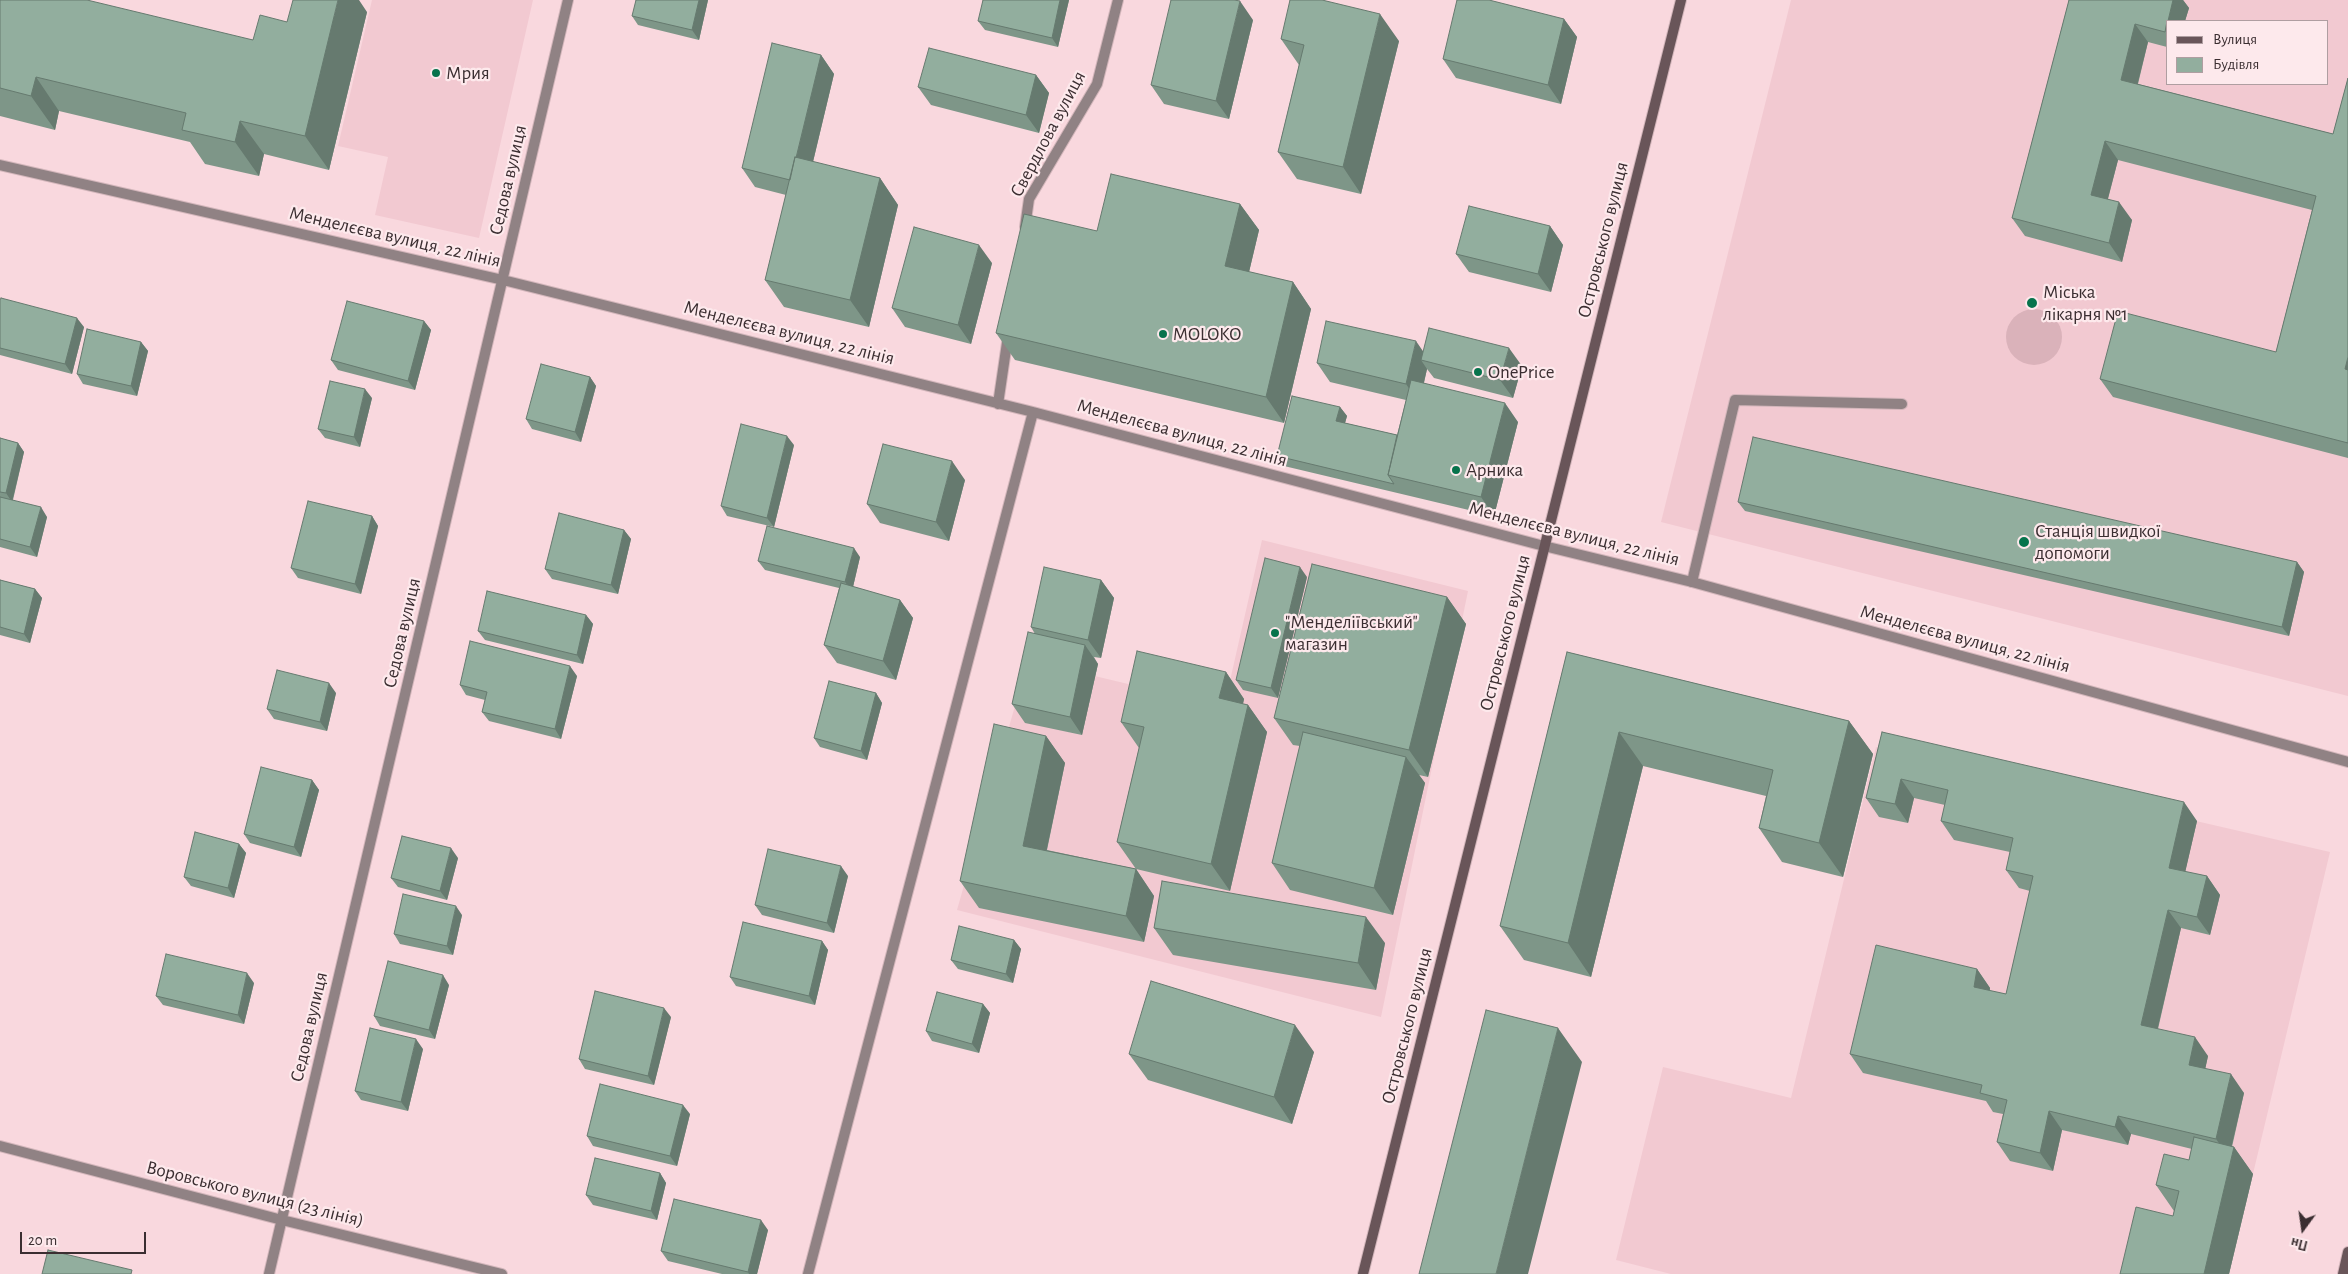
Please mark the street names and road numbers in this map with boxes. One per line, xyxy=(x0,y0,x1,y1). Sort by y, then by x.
street label: Свердлова вулиця xyxy=(1005,67,1091,201)
street label: Седова вулиця xyxy=(484,123,532,237)
street label: Островського вулиця xyxy=(1573,160,1633,320)
street label: Менделєєва вулиця, 22 лінія xyxy=(287,202,503,272)
street label: Менделєєва вулиця, 22 лінія xyxy=(681,296,897,370)
street label: Менделєєва вулиця, 22 лінія xyxy=(1075,394,1289,472)
street label: Менделєєва вулиця, 22 лінія xyxy=(1466,497,1682,571)
street label: Островського вулиця xyxy=(1475,553,1535,713)
street label: Седова вулиця xyxy=(378,576,426,690)
street label: Менделєєва вулиця, 22 лінія xyxy=(1858,600,2072,678)
street label: Островського вулиця xyxy=(1377,946,1437,1106)
street label: Седова вулиця xyxy=(285,970,333,1084)
street label: Воровського вулиця (23 лiнiя) xyxy=(144,1156,366,1232)

